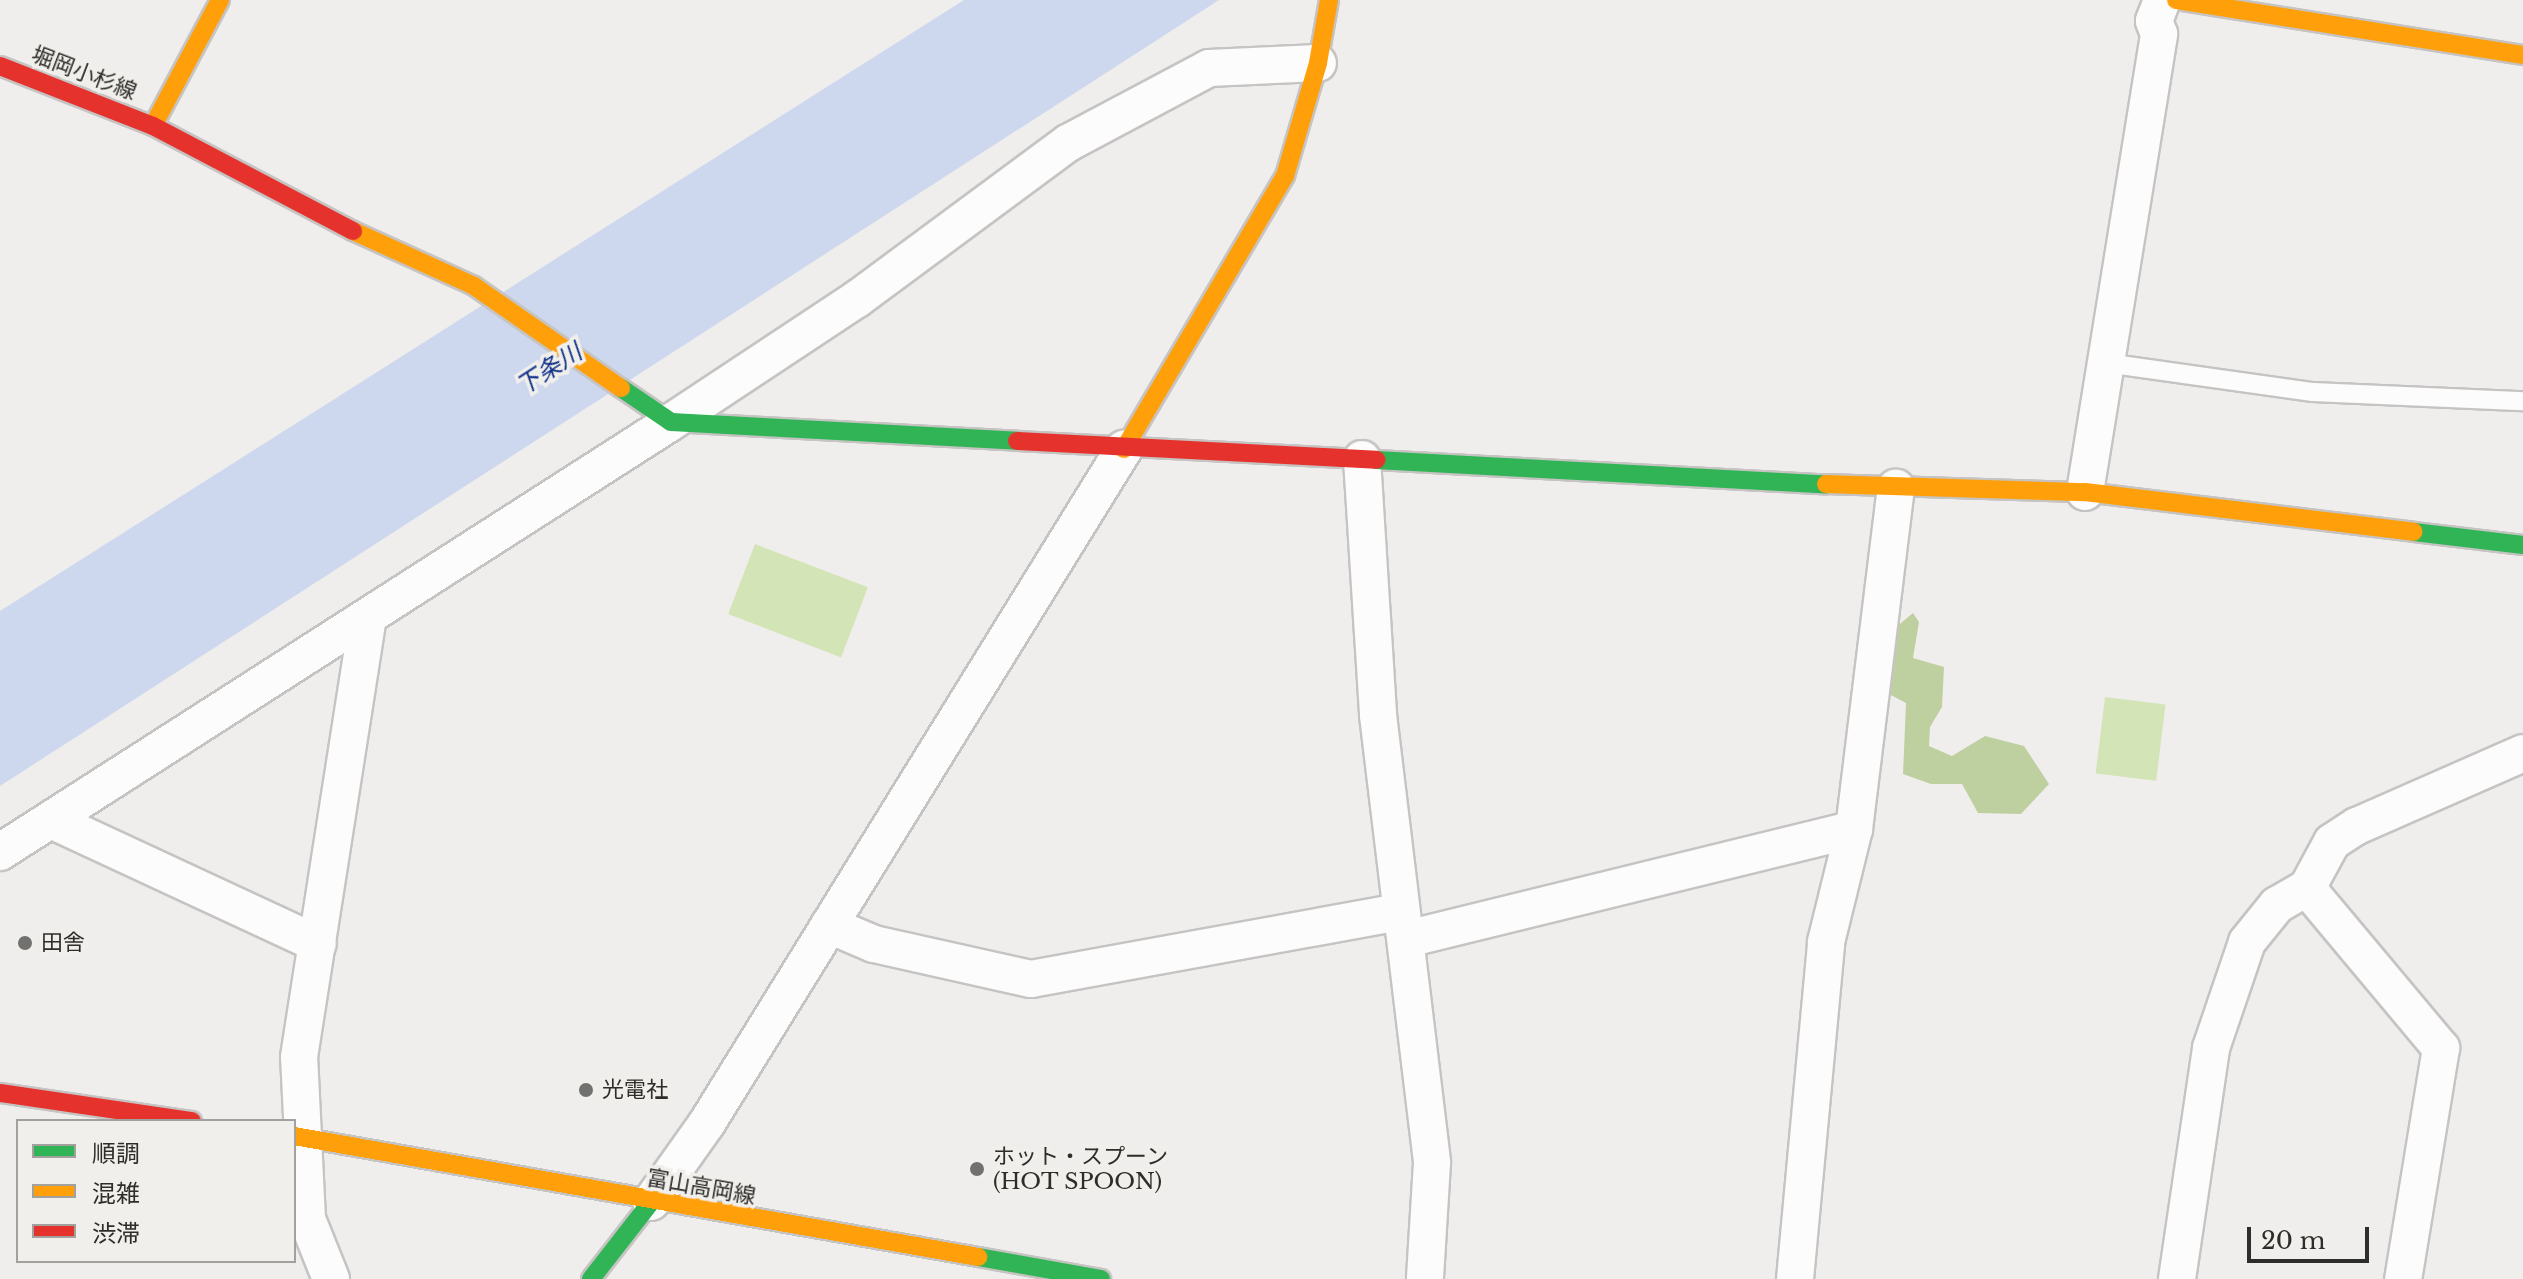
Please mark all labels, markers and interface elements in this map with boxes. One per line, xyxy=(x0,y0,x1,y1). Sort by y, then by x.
street label: 堀岡小杉線 xyxy=(28,41,140,105)
water label: 下条川 xyxy=(511,337,587,401)
place label: 田舎 xyxy=(41,930,85,956)
marker: 田舎 xyxy=(16,934,34,952)
place label: 光電社 xyxy=(602,1077,668,1103)
marker: 光電社 xyxy=(577,1081,595,1099)
legend xyxy=(16,1119,296,1263)
text: 順調 xyxy=(92,1139,140,1168)
place label: ホット・スプーン (HOT SPOON) xyxy=(993,1143,1169,1194)
marker: ホット・スプーン (HOT SPOON) xyxy=(968,1160,986,1178)
street label: 富山高岡線 xyxy=(645,1164,757,1210)
text: 混雑 xyxy=(92,1179,140,1208)
scale bar xyxy=(2251,1211,2373,1261)
text: 渋滞 xyxy=(92,1219,140,1248)
text: 20 m xyxy=(2261,1226,2326,1255)

